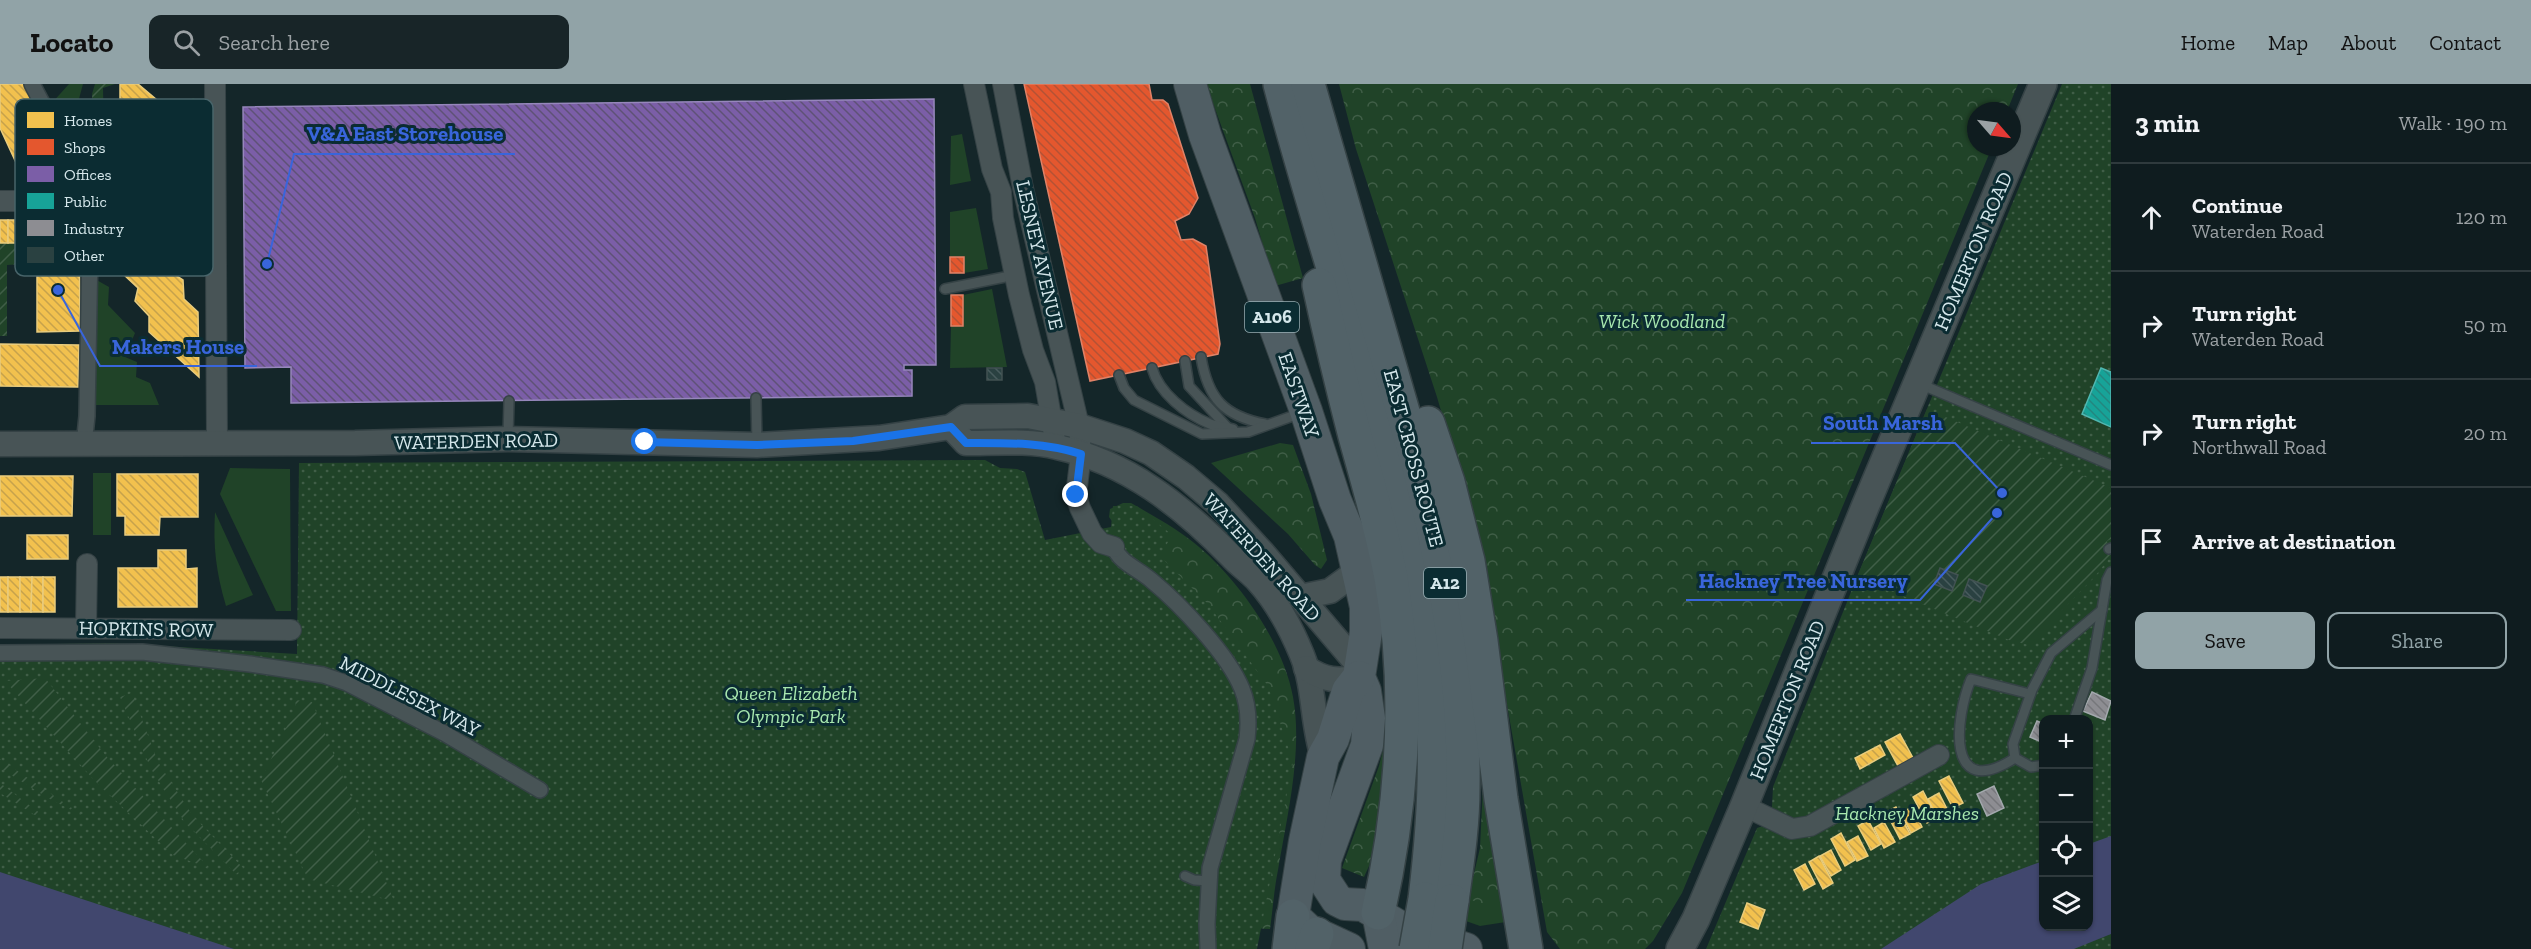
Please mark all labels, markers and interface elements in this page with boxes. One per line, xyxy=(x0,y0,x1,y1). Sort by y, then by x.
search box xyxy=(149,15,569,69)
text: Locato xyxy=(30,26,113,59)
icon: search xyxy=(170,26,203,59)
text: Search here xyxy=(218,29,330,56)
text: Home xyxy=(2181,30,2235,55)
text: Map xyxy=(2268,30,2308,55)
text: About xyxy=(2341,30,2396,55)
text: Contact xyxy=(2429,30,2501,55)
legend xyxy=(15,99,213,276)
north arrow xyxy=(1967,102,2021,156)
text: 3 min xyxy=(2135,107,2200,139)
text: Homes xyxy=(64,111,112,130)
text: Walk · 190 m xyxy=(2399,111,2507,135)
callout: V&A East Storehouse xyxy=(294,115,515,154)
text: V&A East Storehouse xyxy=(307,121,503,146)
text: Shops xyxy=(64,138,106,157)
text: Offices xyxy=(64,165,111,184)
street label: HOMERTON ROAD xyxy=(1929,168,2017,334)
street label: LESNEY AVENUE xyxy=(1011,178,1069,332)
text: Public xyxy=(64,192,107,211)
text: Continue xyxy=(2192,192,2283,219)
icon: ahead xyxy=(2135,201,2168,234)
text: 120 m xyxy=(2456,205,2507,229)
text: Industry xyxy=(64,219,125,238)
text: Waterden Road xyxy=(2192,219,2324,243)
text: Other xyxy=(64,246,105,265)
text: Turn right xyxy=(2192,300,2296,327)
road number: A106 xyxy=(1245,302,1299,332)
park label: Wick Woodland xyxy=(1599,309,1725,333)
icon: right xyxy=(2135,309,2168,342)
text: 50 m xyxy=(2463,313,2507,337)
callout: Makers House xyxy=(100,327,257,366)
text: Waterden Road xyxy=(2192,327,2324,351)
text: Makers House xyxy=(112,334,244,359)
street label: EASTWAY xyxy=(1273,349,1325,442)
street label: EAST CROSS ROUTE xyxy=(1379,367,1449,549)
callout: South Marsh xyxy=(1811,404,1955,443)
text: Turn right xyxy=(2192,408,2296,435)
text: South Marsh xyxy=(1823,410,1943,435)
icon: right xyxy=(2135,417,2168,450)
text: 20 m xyxy=(2463,421,2507,445)
street label: WATERDEN ROAD xyxy=(394,428,558,454)
route start xyxy=(631,428,657,454)
text: Northwall Road xyxy=(2192,435,2326,459)
route end xyxy=(1062,481,1088,507)
street label: WATERDEN ROAD xyxy=(1198,488,1326,626)
icon: arrive xyxy=(2135,525,2168,558)
text: Arrive at destination xyxy=(2192,528,2395,555)
callout: Hackney Tree Nursery xyxy=(1686,561,1920,600)
road number: A12 xyxy=(1424,568,1466,598)
text: Hackney Tree Nursery xyxy=(1698,568,1908,593)
button: Save xyxy=(2135,612,2315,669)
button: Share xyxy=(2327,612,2507,669)
street label: HOPKINS ROW xyxy=(78,616,214,642)
street label: HOMERTON ROAD xyxy=(1744,617,1830,783)
street label: MIDDLESEX WAY xyxy=(336,650,485,742)
park label: Queen Elizabeth Olympic Park xyxy=(724,681,858,728)
map controls xyxy=(2039,715,2093,931)
button: + xyxy=(2039,715,2093,769)
button: − xyxy=(2039,769,2093,823)
park label: Hackney Marshes xyxy=(1835,801,1979,825)
button: locate xyxy=(2039,823,2093,877)
button: layers xyxy=(2039,877,2093,931)

